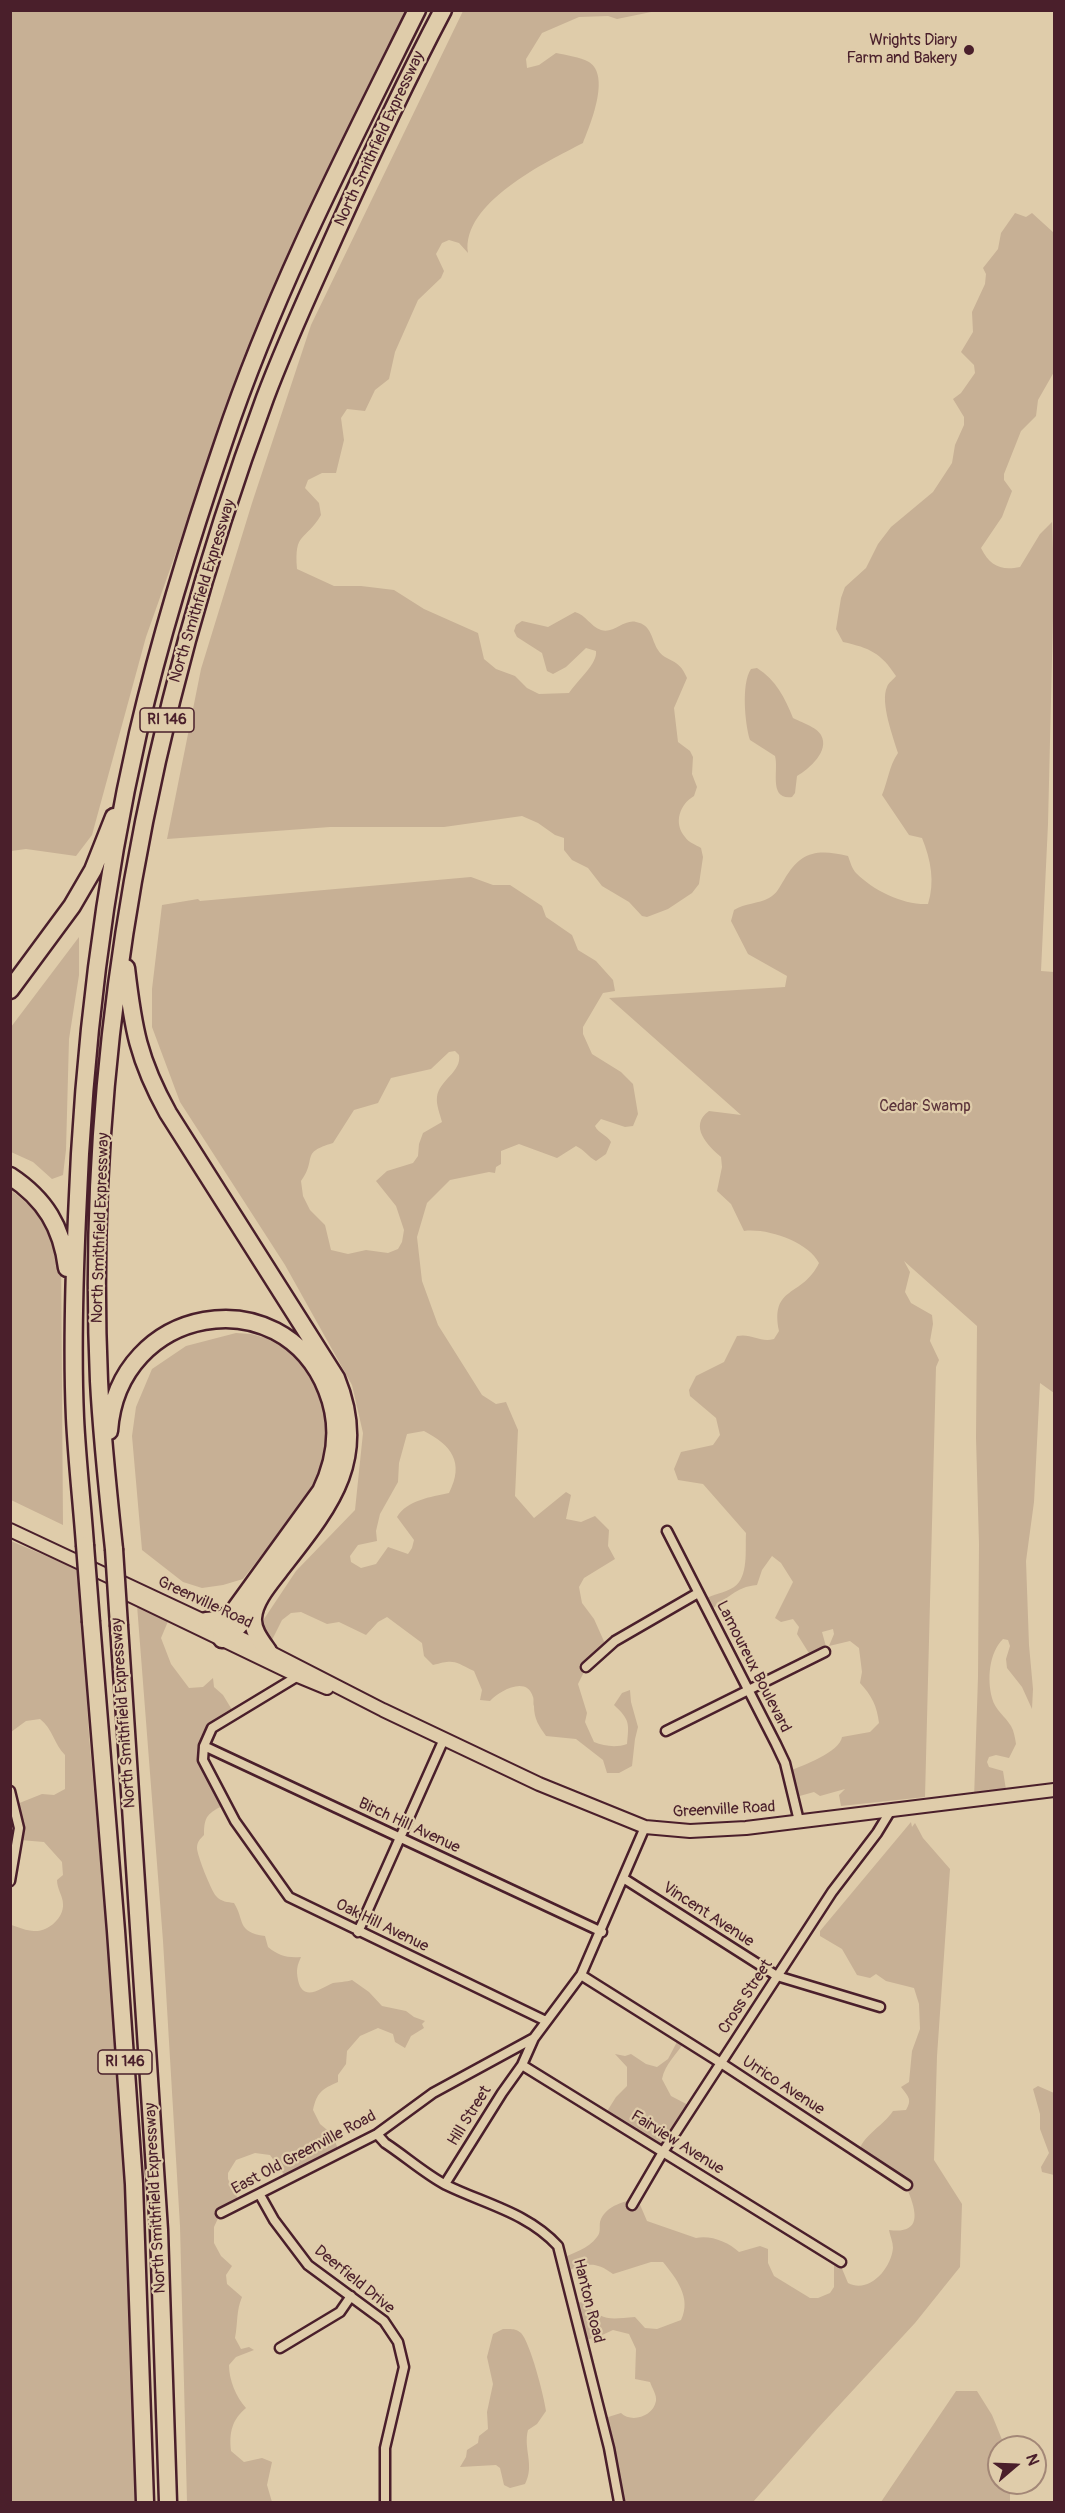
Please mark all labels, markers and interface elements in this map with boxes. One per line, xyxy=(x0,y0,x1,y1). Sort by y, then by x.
place label: Wrights Diary Farm and Bakery xyxy=(847,31,957,69)
marker: Wrights Diary Farm and Bakery xyxy=(962,43,976,57)
street label: North Smithfield Expressway xyxy=(331,48,429,230)
street label: North Smithfield Expressway xyxy=(166,497,240,685)
road number: RI 146 xyxy=(140,708,194,732)
park label: Cedar Swamp xyxy=(879,1097,971,1117)
street label: North Smithfield Expressway xyxy=(88,1132,114,1324)
street label: Greenville Road xyxy=(154,1573,256,1633)
street label: Lamoureux Boulevard xyxy=(711,1598,795,1736)
street label: North Smithfield Expressway xyxy=(108,1617,140,1809)
street label: Birch Hill Avenue xyxy=(355,1794,463,1858)
street label: Greenville Road xyxy=(672,1798,776,1822)
street label: Vincent Avenue xyxy=(659,1878,757,1952)
street label: Oak Hill Avenue xyxy=(332,1895,432,1957)
street label: Cross Street xyxy=(715,1956,777,2038)
road number: RI 146 xyxy=(98,2050,152,2074)
street label: Urrico Avenue xyxy=(738,2052,828,2120)
street label: Hill Street xyxy=(444,2082,496,2150)
street label: North Smithfield Expressway xyxy=(141,2102,171,2294)
street label: East Old Greenville Road xyxy=(229,2107,379,2199)
street label: Fairview Avenue xyxy=(627,2107,727,2179)
street label: Deerfield Drive xyxy=(310,2242,398,2318)
street label: Hanton Road xyxy=(568,2257,608,2345)
north arrow xyxy=(987,2435,1047,2495)
text: N xyxy=(1021,2451,1043,2468)

